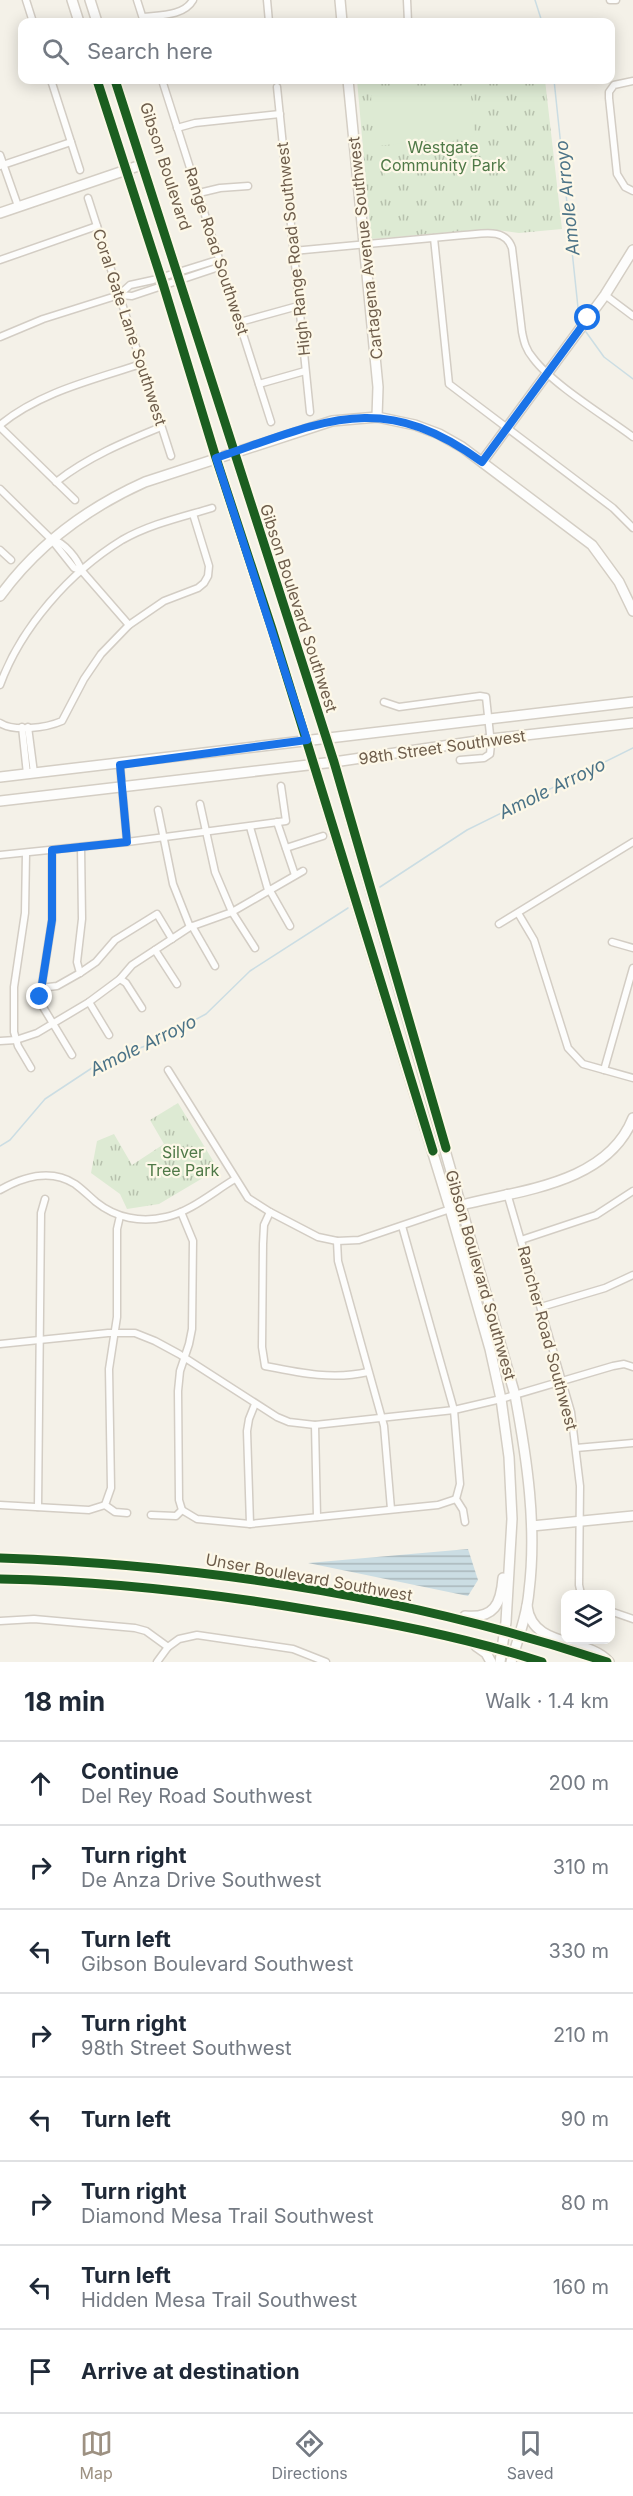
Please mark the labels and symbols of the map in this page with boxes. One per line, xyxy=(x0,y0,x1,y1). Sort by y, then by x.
street label: Gibson Boulevard xyxy=(136,99,196,233)
street label: Cartagena Avenue Southwest xyxy=(343,136,387,360)
park label: Westgate Community Park xyxy=(380,137,506,175)
water label: Amole Arroyo xyxy=(551,139,584,258)
street label: High Range Road Southwest xyxy=(272,141,314,357)
street label: Range Road Southwest xyxy=(180,165,254,337)
street label: Coral Gate Lane Southwest xyxy=(89,226,171,428)
route start xyxy=(574,304,600,330)
street label: Gibson Boulevard Southwest xyxy=(256,501,342,715)
street label: 98th Street Southwest xyxy=(357,725,527,769)
water label: Amole Arroyo xyxy=(494,753,609,823)
route end xyxy=(26,983,52,1009)
water label: Amole Arroyo xyxy=(85,1010,200,1080)
park label: Silver Tree Park xyxy=(147,1142,220,1180)
street label: Gibson Boulevard Southwest xyxy=(441,1168,521,1382)
street label: Rancher Road Southwest xyxy=(514,1244,582,1432)
street label: Unser Boulevard Southwest xyxy=(204,1549,414,1605)

